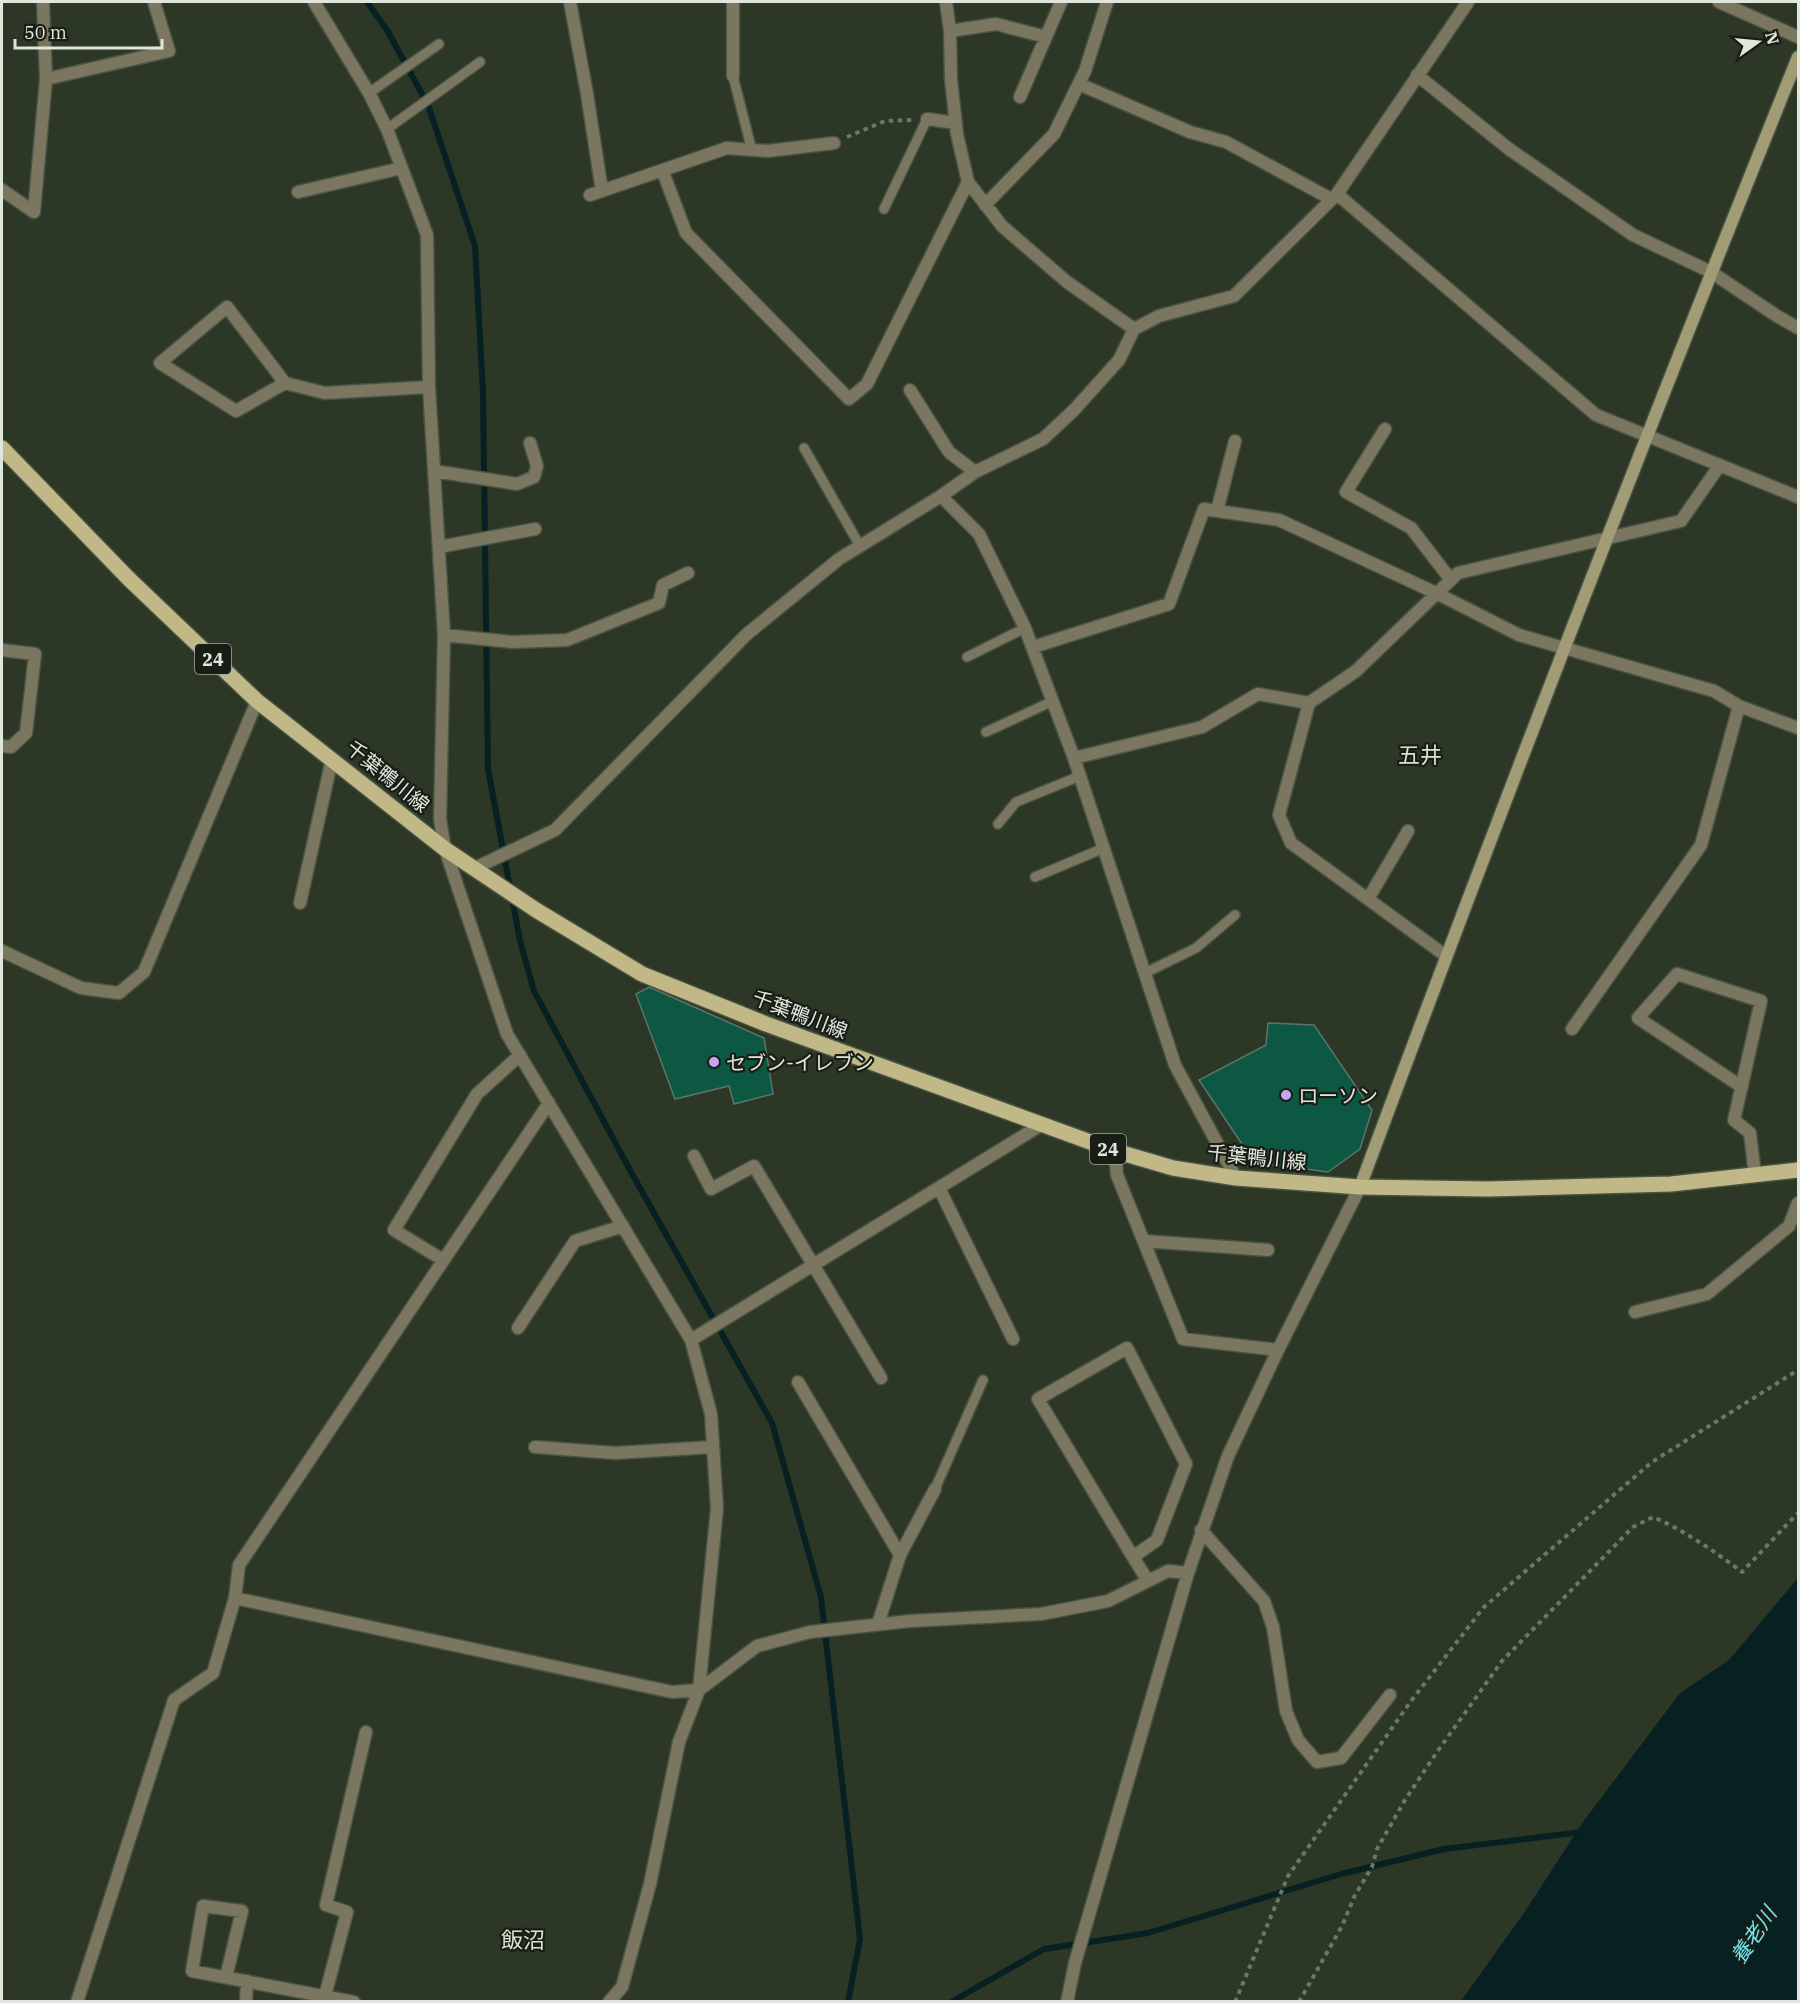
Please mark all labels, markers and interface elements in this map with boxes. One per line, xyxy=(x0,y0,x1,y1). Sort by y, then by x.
scale bar xyxy=(15,12,162,50)
north arrow xyxy=(1728,12,1788,72)
text: 50 m xyxy=(24,21,67,44)
text: N xyxy=(1761,29,1784,47)
road number: 24 xyxy=(195,644,231,674)
street label: 千葉鴨川線 xyxy=(341,734,435,818)
district label: 五井 xyxy=(1398,740,1442,769)
street label: 千葉鴨川線 xyxy=(748,983,852,1045)
place label: セブン-イレブン xyxy=(726,1049,874,1076)
marker: セブン-イレブン xyxy=(707,1055,721,1069)
place label: ローソン xyxy=(1298,1082,1378,1109)
marker: ローソン xyxy=(1279,1088,1293,1102)
road number: 24 xyxy=(1090,1134,1126,1164)
street label: 千葉鴨川線 xyxy=(1206,1138,1308,1176)
water label: 養老川 xyxy=(1724,1899,1783,1969)
district label: 飯沼 xyxy=(501,1925,545,1954)

